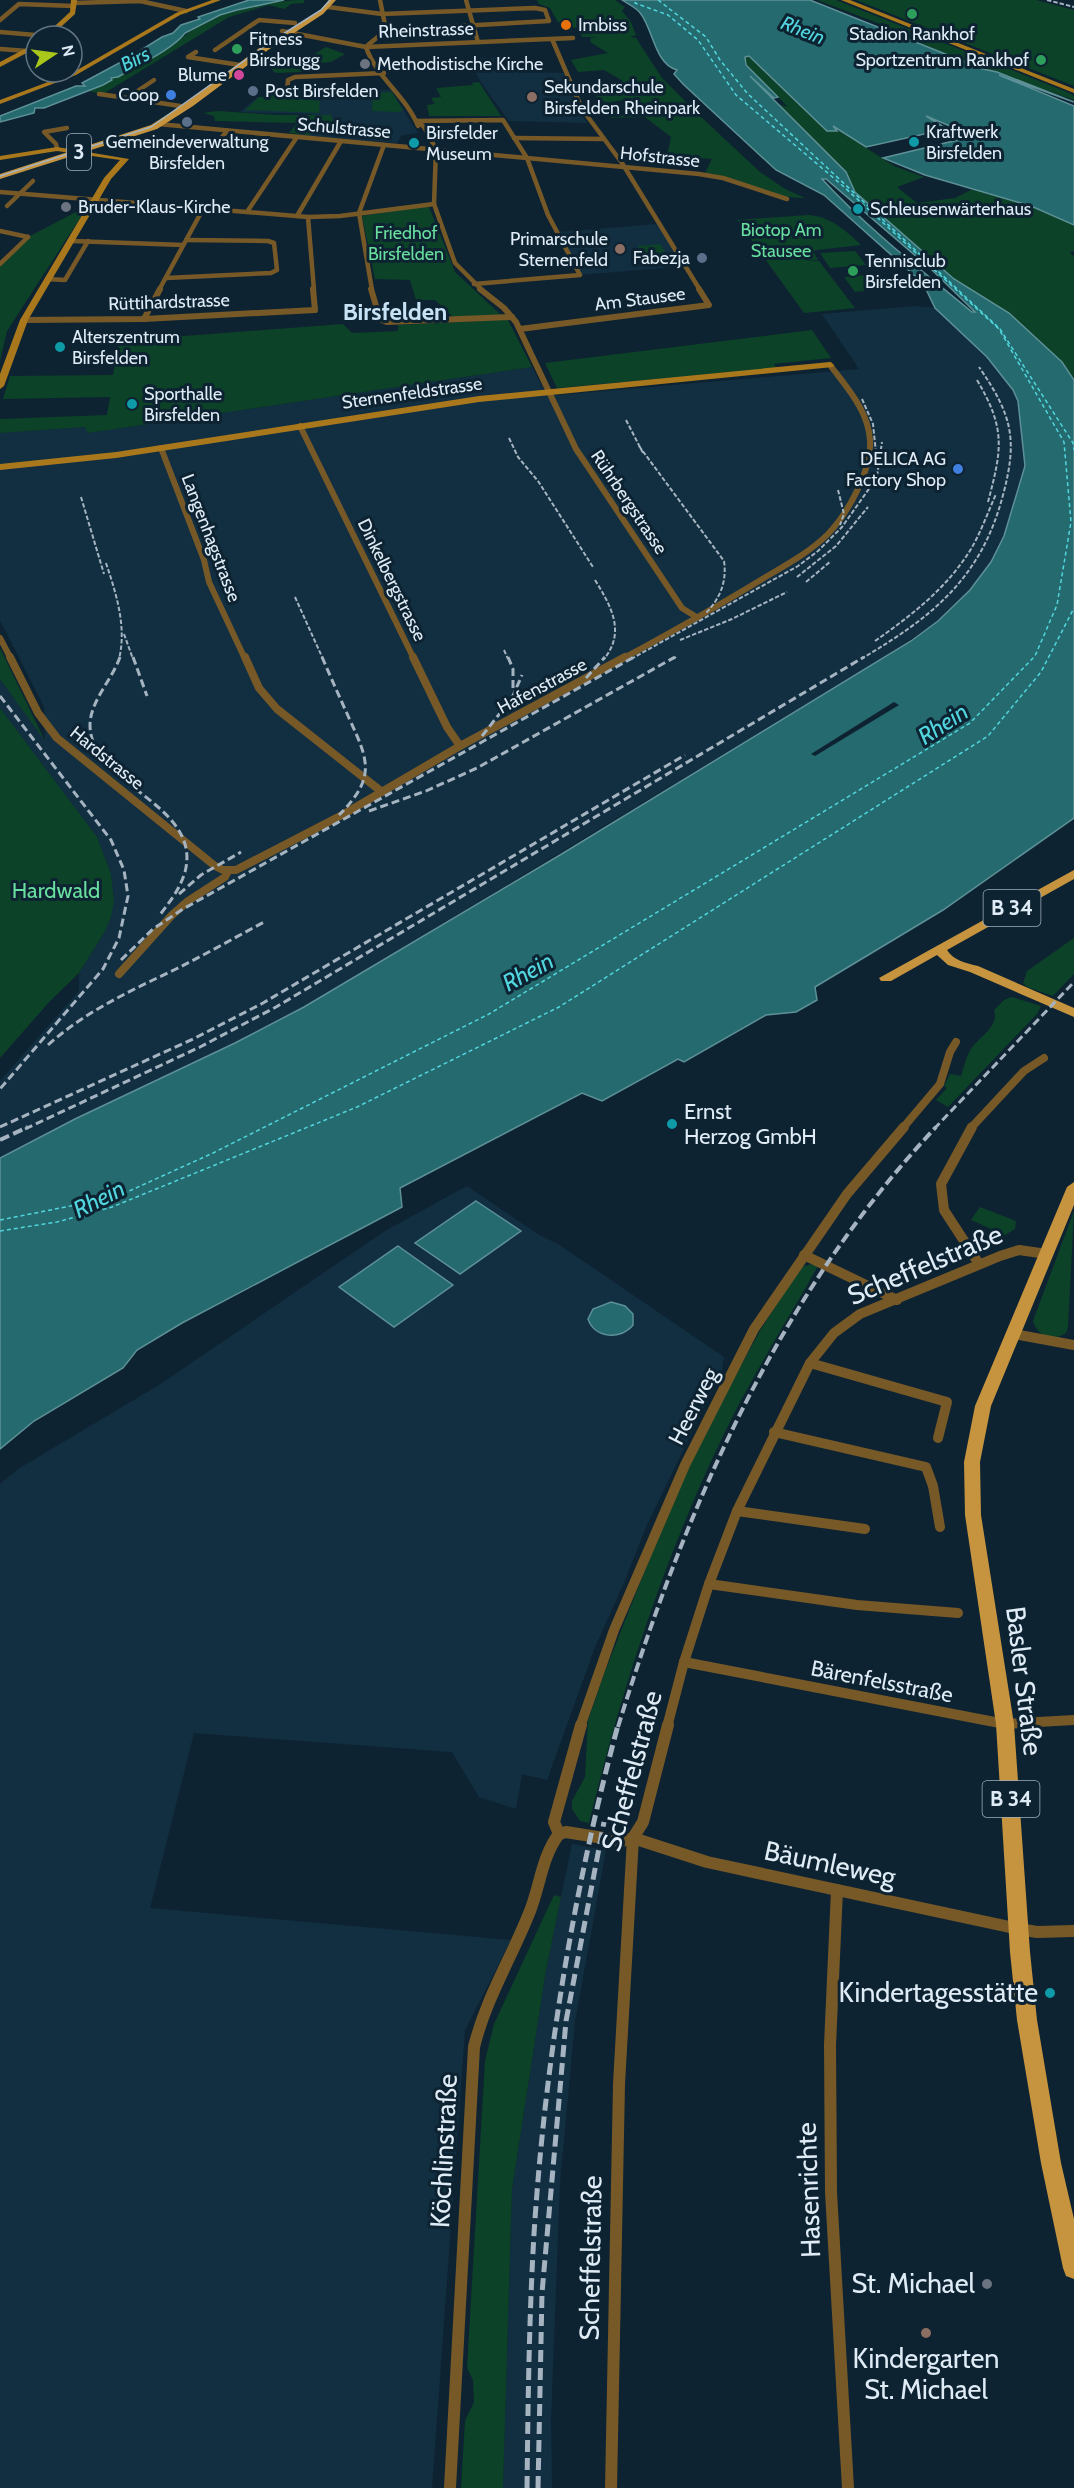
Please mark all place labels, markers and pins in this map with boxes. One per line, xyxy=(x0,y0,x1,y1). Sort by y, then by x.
marker: Stadion Rankhof xyxy=(905,7,919,21)
place label: Imbiss xyxy=(578,14,627,36)
marker: Imbiss xyxy=(559,18,573,32)
place label: Stadion Rankhof xyxy=(849,23,975,45)
place label: Fitness Birsbrugg xyxy=(249,28,321,71)
marker: Fitness Birsbrugg xyxy=(230,42,244,56)
place label: Sportzentrum Rankhof xyxy=(855,49,1029,71)
place label: Methodistische Kirche xyxy=(377,53,543,75)
marker: Sportzentrum Rankhof xyxy=(1034,53,1048,67)
marker: Methodistische Kirche xyxy=(358,57,372,71)
place label: Blume xyxy=(178,64,227,86)
marker: Blume xyxy=(232,68,246,82)
place label: Sekundarschule Birsfelden Rheinpark xyxy=(544,76,701,119)
place label: Post Birsfelden xyxy=(265,80,379,102)
place label: Coop xyxy=(118,84,159,106)
marker: Post Birsfelden xyxy=(246,84,260,98)
marker: Coop xyxy=(164,88,178,102)
marker: Sekundarschule Birsfelden Rheinpark xyxy=(525,90,539,104)
marker: Gemeindeverwaltung Birsfelden xyxy=(180,115,194,129)
place label: Kraftwerk Birsfelden xyxy=(926,121,1002,164)
place label: Birsfelder Museum xyxy=(426,122,498,165)
place label: Gemeindeverwaltung Birsfelden xyxy=(105,131,270,174)
marker: Kraftwerk Birsfelden xyxy=(907,135,921,149)
marker: Birsfelder Museum xyxy=(407,136,421,150)
place label: Bruder-Klaus-Kirche xyxy=(78,196,231,218)
place label: Schleusenwärterhaus xyxy=(870,198,1031,220)
marker: Bruder-Klaus-Kirche xyxy=(59,200,73,214)
marker: Schleusenwärterhaus xyxy=(851,202,865,216)
place label: Primarschule Sternenfeld xyxy=(510,228,608,271)
marker: Primarschule Sternenfeld xyxy=(613,242,627,256)
place label: Fabezja xyxy=(633,247,690,269)
place label: Tennisclub Birsfelden xyxy=(865,250,946,293)
marker: Fabezja xyxy=(695,251,709,265)
marker: Tennisclub Birsfelden xyxy=(846,264,860,278)
place label: Alterszentrum Birsfelden xyxy=(72,326,180,369)
marker: Alterszentrum Birsfelden xyxy=(53,340,67,354)
place label: Sporthalle Birsfelden xyxy=(144,383,222,426)
marker: Sporthalle Birsfelden xyxy=(125,397,139,411)
place label: DELICA AG Factory Shop xyxy=(846,448,946,491)
marker: DELICA AG Factory Shop xyxy=(951,462,965,476)
place label: Ernst Herzog GmbH xyxy=(684,1098,817,1150)
marker: Ernst Herzog GmbH xyxy=(665,1117,679,1131)
place label: Kindertagesstätte xyxy=(839,1976,1038,2009)
marker: Kindertagesstätte xyxy=(1043,1986,1057,2000)
place label: St. Michael xyxy=(851,2267,976,2300)
marker: St. Michael xyxy=(980,2277,994,2291)
marker: Kindergarten St. Michael xyxy=(919,2326,933,2340)
place label: Kindergarten St. Michael xyxy=(853,2342,999,2406)

